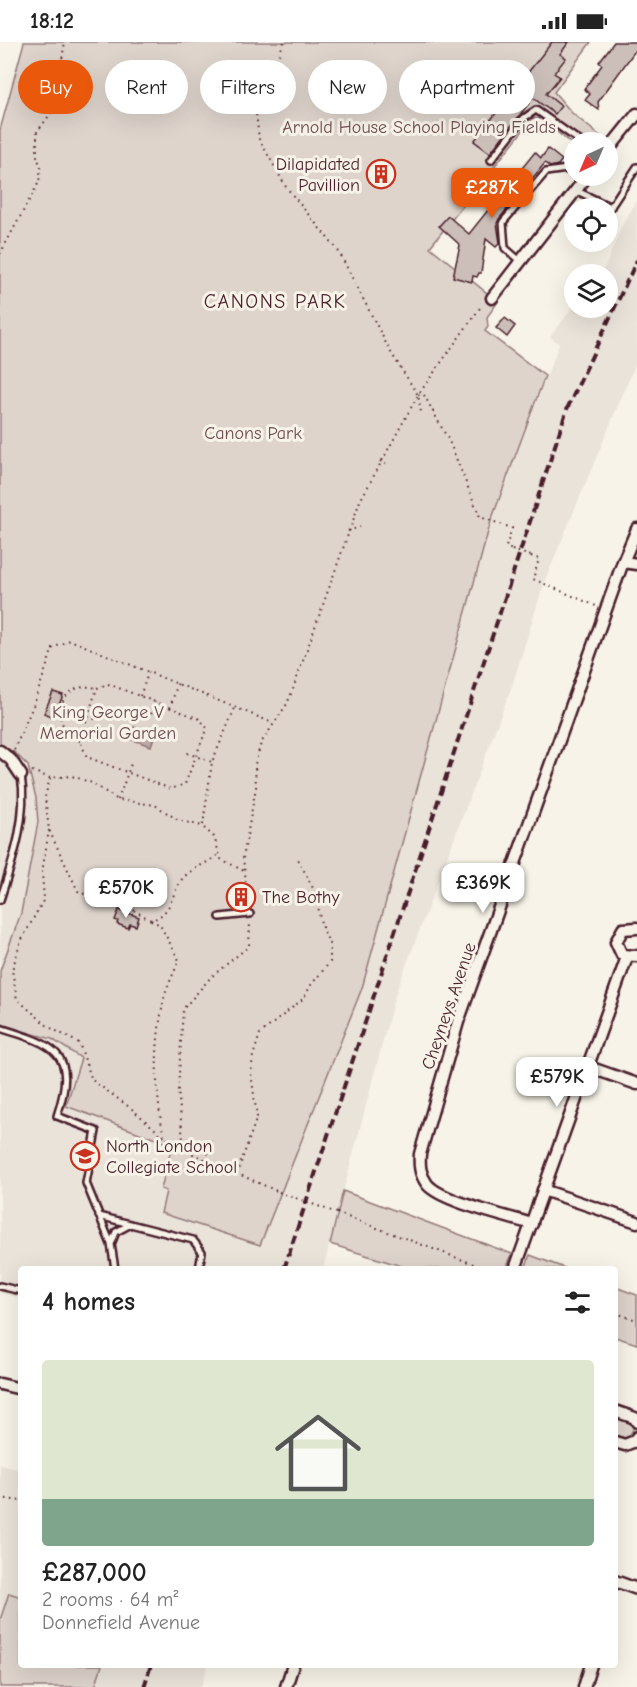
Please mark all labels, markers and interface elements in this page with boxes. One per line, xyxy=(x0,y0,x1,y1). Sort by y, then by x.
text: 18:12 xyxy=(30,8,74,34)
chip: Buy xyxy=(18,60,93,114)
chip: Rent xyxy=(105,60,188,114)
chip: Filters xyxy=(200,60,296,114)
chip: New xyxy=(308,60,387,114)
chip: Apartment xyxy=(399,60,535,114)
park label: Arnold House School Playing Fields xyxy=(282,117,556,138)
north arrow xyxy=(564,132,618,186)
map controls xyxy=(564,132,618,318)
place label: Dilapidated Pavillion xyxy=(276,154,360,196)
building icon: Dilapidated Pavillion xyxy=(365,158,397,190)
pin: £287K xyxy=(450,168,534,219)
text: £287K xyxy=(465,176,519,199)
button: locate xyxy=(564,198,618,252)
button: layers xyxy=(564,264,618,318)
district label: CANONS PARK xyxy=(204,290,346,313)
park label: Canons Park xyxy=(204,423,302,444)
park label: King George V Memorial Garden xyxy=(40,702,176,744)
pin: £369K xyxy=(441,863,525,914)
pin: £570K xyxy=(84,868,168,919)
text: £369K xyxy=(455,871,511,894)
text: £570K xyxy=(98,876,154,899)
building icon: The Bothy xyxy=(225,881,257,913)
place label: The Bothy xyxy=(262,887,340,908)
street label: Cheyneys Avenue xyxy=(417,940,481,1072)
pin: £579K xyxy=(515,1057,599,1108)
text: £579K xyxy=(530,1065,584,1088)
place label: North London Collegiate School xyxy=(106,1136,237,1178)
school or university icon: North London Collegiate School xyxy=(69,1140,101,1172)
icon: filters xyxy=(561,1286,594,1319)
text: 4 homes xyxy=(42,1287,135,1317)
icon: home xyxy=(264,1399,372,1507)
text: £287,000 xyxy=(42,1558,147,1588)
text: 2 rooms · 64 m² xyxy=(42,1588,178,1611)
text: Donnefield Avenue xyxy=(42,1611,200,1634)

